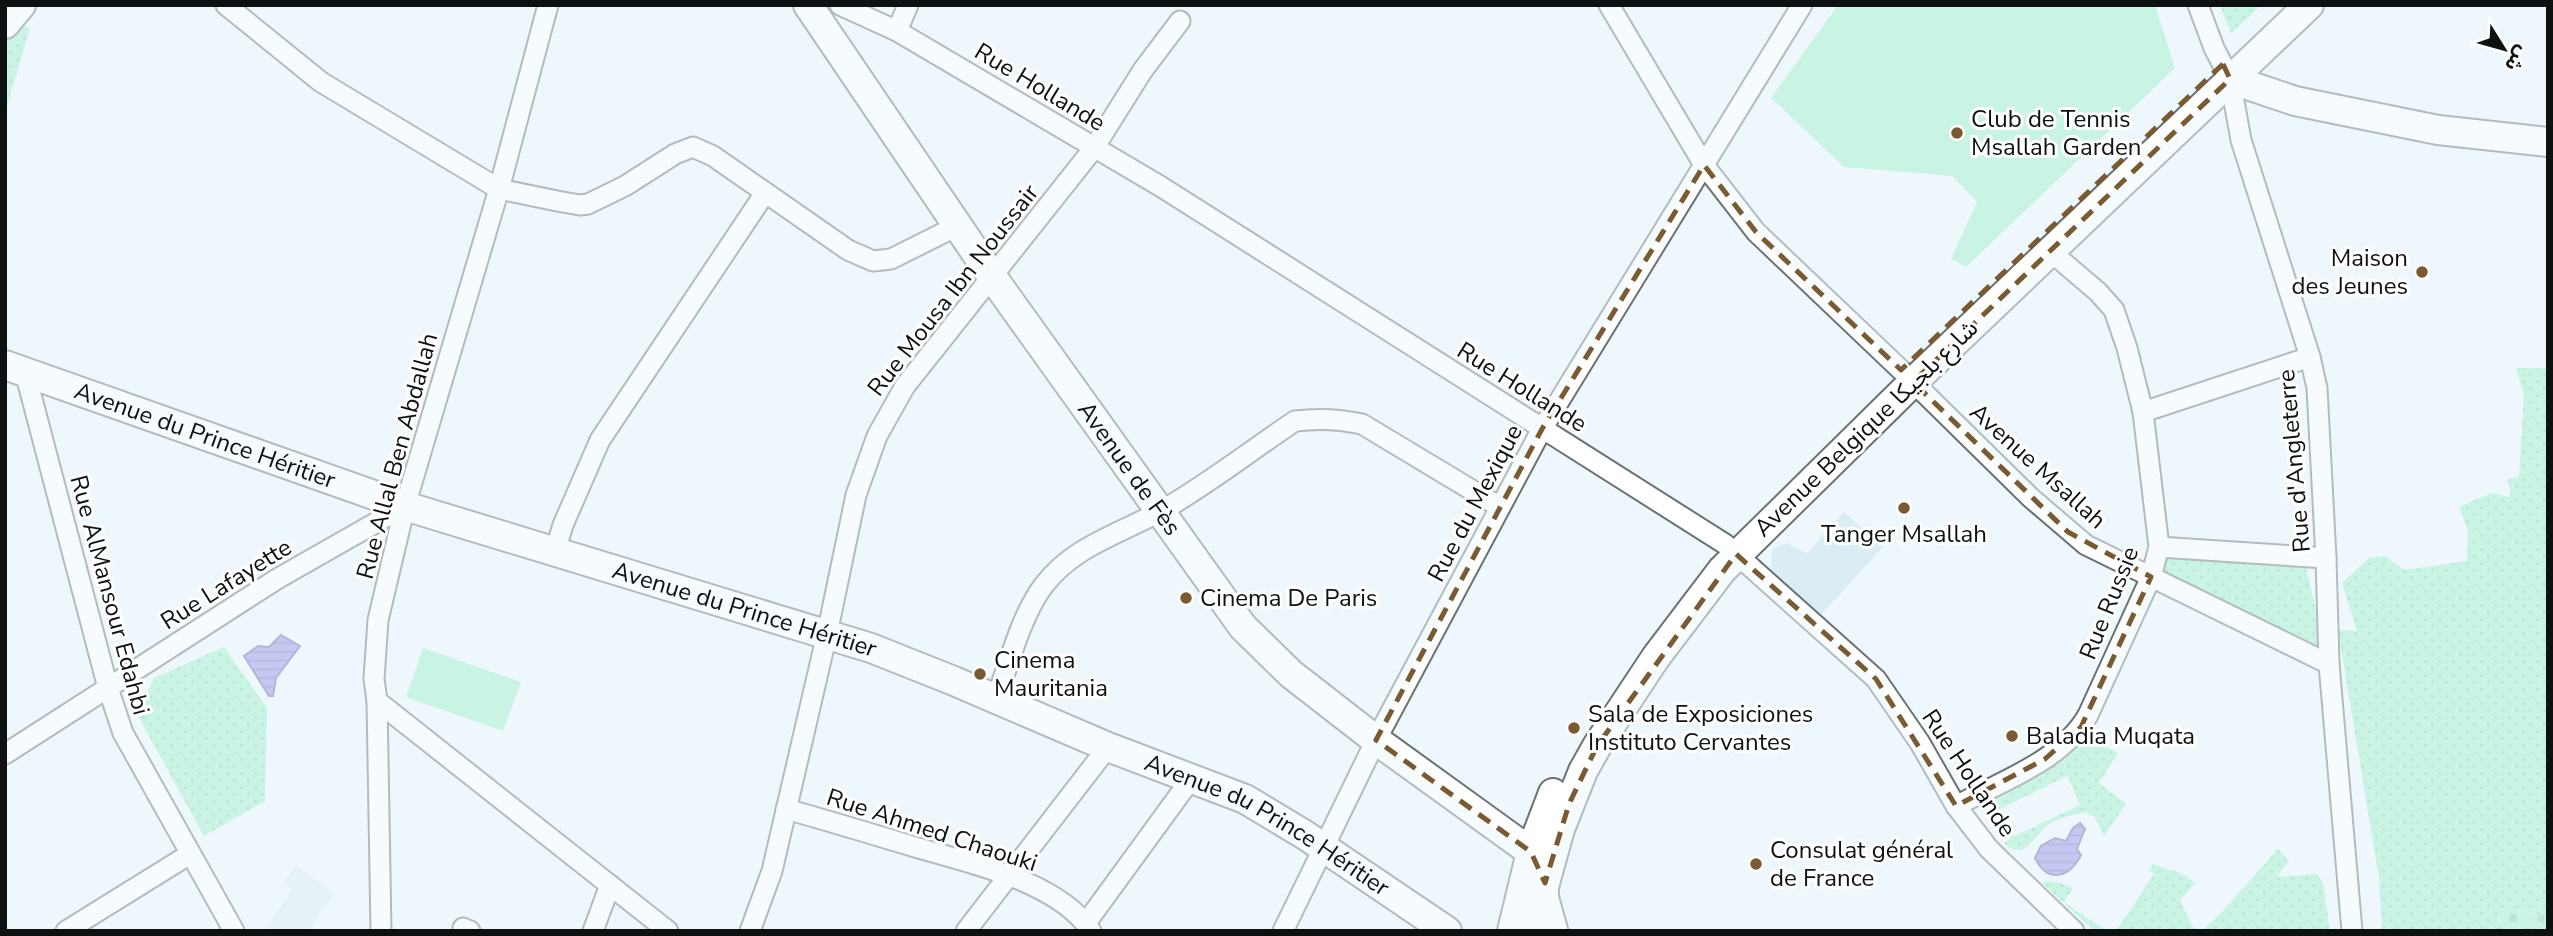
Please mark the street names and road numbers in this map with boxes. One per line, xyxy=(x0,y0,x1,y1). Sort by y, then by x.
street label: Rue Hollande xyxy=(969,35,1111,139)
street label: Rue Mousa Ibn Noussair xyxy=(860,177,1046,403)
street label: Avenue Belgique شارع بلجيكا xyxy=(1747,312,1986,544)
street label: Rue Allal Ben Abdallah xyxy=(349,329,445,583)
street label: Rue Hollande xyxy=(1451,334,1593,440)
street label: Rue d'Angleterre xyxy=(2270,368,2318,554)
street label: Avenue du Prince Héritier xyxy=(70,375,340,496)
street label: Avenue de Fès xyxy=(1070,395,1188,542)
street label: Avenue Msallah xyxy=(1963,396,2113,536)
street label: Rue du Mexique xyxy=(1420,419,1530,587)
street label: Rue AlMansour Edahbi xyxy=(63,472,157,718)
street label: Rue Lafayette xyxy=(154,531,298,637)
street label: Rue Russie xyxy=(2072,542,2146,664)
street label: Avenue du Prince Héritier xyxy=(608,554,882,665)
street label: Rue Hollande xyxy=(1915,703,2023,843)
street label: Avenue du Prince Héritier xyxy=(1140,746,1396,904)
street label: Rue Ahmed Chaouki xyxy=(822,781,1042,879)

